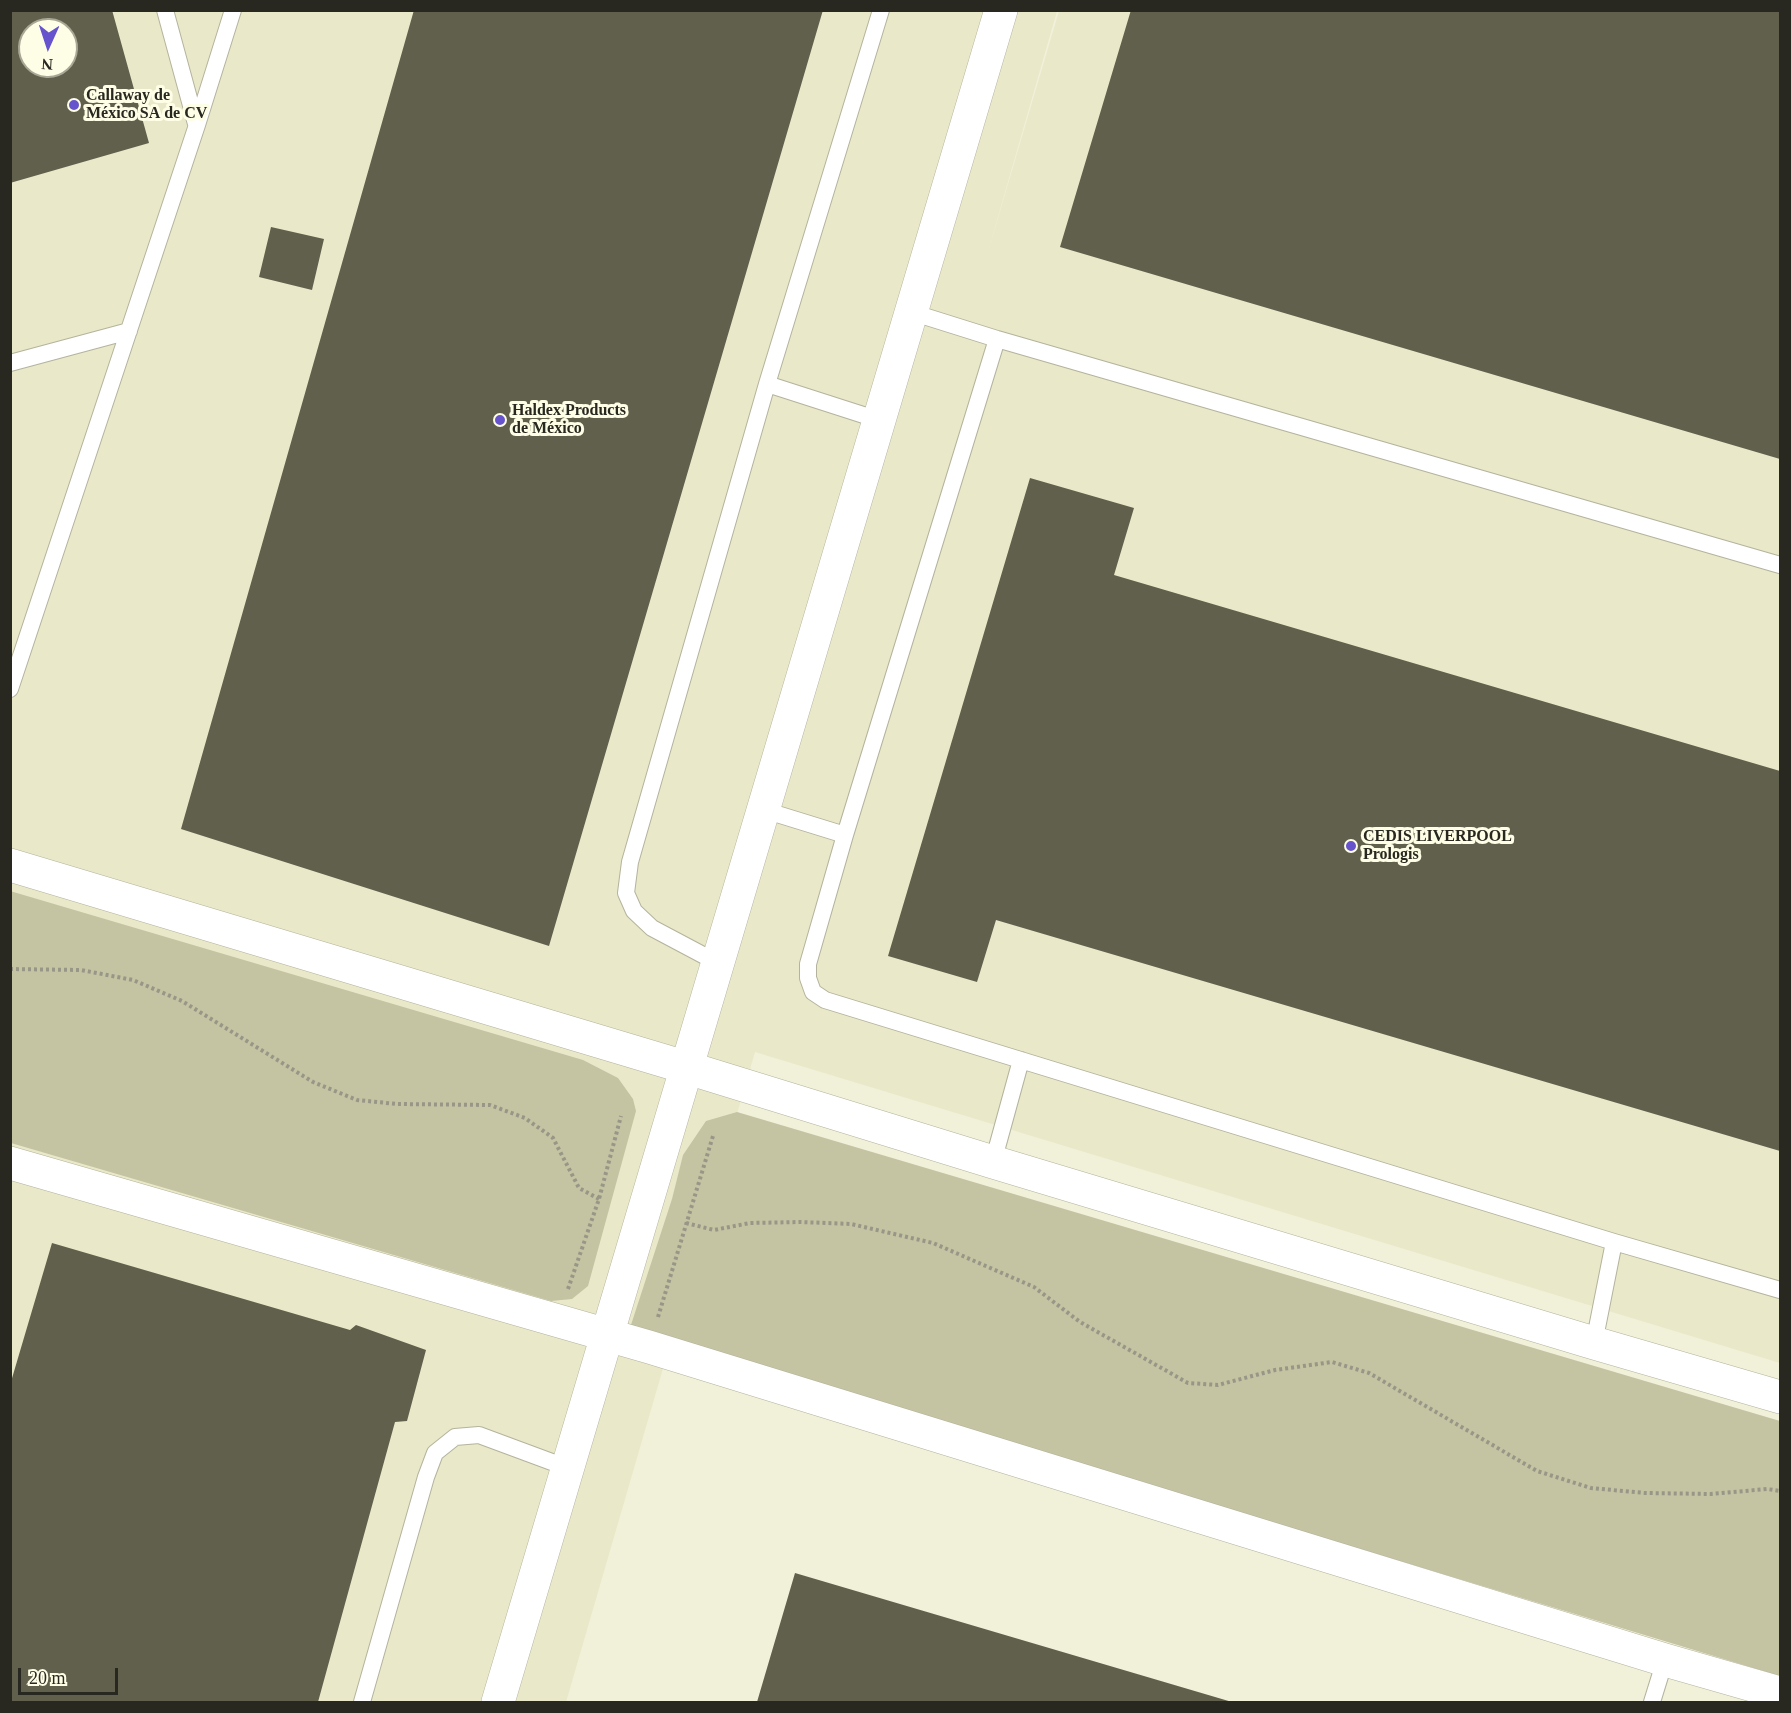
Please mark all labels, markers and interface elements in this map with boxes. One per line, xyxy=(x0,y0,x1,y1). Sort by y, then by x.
north arrow xyxy=(18,18,78,78)
text: N xyxy=(41,56,53,73)
place label: Callaway de México SA de CV xyxy=(86,86,207,124)
marker: Callaway de México SA de CV xyxy=(67,98,81,112)
place label: Haldex Products de México xyxy=(512,401,626,439)
marker: Haldex Products de México xyxy=(493,413,507,427)
place label: CEDIS LIVERPOOL Prologis xyxy=(1363,827,1512,865)
marker: CEDIS LIVERPOOL Prologis xyxy=(1344,839,1358,853)
scale bar xyxy=(21,1656,122,1694)
text: 20 m xyxy=(29,1668,66,1688)

